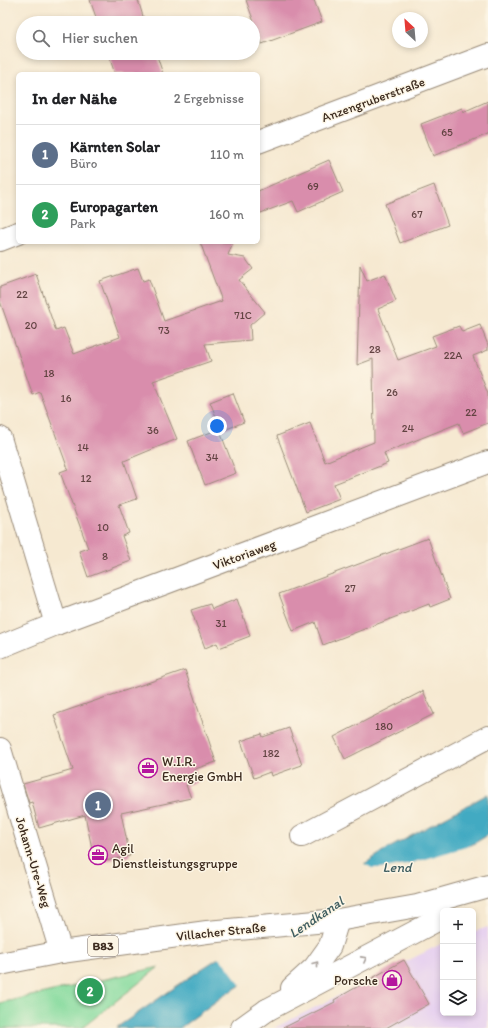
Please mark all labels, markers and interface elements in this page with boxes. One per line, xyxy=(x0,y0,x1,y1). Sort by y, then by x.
north arrow xyxy=(392,12,428,48)
search box xyxy=(16,16,260,60)
icon: search xyxy=(30,27,52,49)
text: Hier suchen xyxy=(62,29,138,47)
street label: Anzengruberstraße xyxy=(319,74,427,125)
text: In der Nähe xyxy=(32,88,117,108)
text: 2 Ergebnisse xyxy=(174,91,244,106)
house number: 65 xyxy=(441,126,453,139)
text: Kärnten Solar xyxy=(70,138,160,156)
text: 1 xyxy=(42,147,48,162)
text: 110 m xyxy=(210,147,244,162)
text: Büro xyxy=(70,156,97,171)
house number: 69 xyxy=(307,180,319,193)
text: Europagarten xyxy=(70,198,158,216)
text: 2 xyxy=(42,207,48,222)
text: 160 m xyxy=(209,207,244,222)
house number: 67 xyxy=(411,208,423,221)
text: Park xyxy=(70,216,96,231)
house number: 22 xyxy=(16,288,28,301)
house number: 71C xyxy=(234,309,252,322)
house number: 20 xyxy=(25,319,38,332)
house number: 73 xyxy=(158,324,170,337)
house number: 28 xyxy=(369,343,381,356)
house number: 22A xyxy=(444,349,462,362)
house number: 18 xyxy=(43,367,55,380)
house number: 26 xyxy=(386,386,398,399)
house number: 16 xyxy=(61,392,72,405)
house number: 22 xyxy=(465,406,477,419)
your location xyxy=(207,416,227,436)
house number: 24 xyxy=(402,422,415,435)
house number: 36 xyxy=(147,424,159,437)
house number: 14 xyxy=(77,441,89,454)
house number: 34 xyxy=(206,451,219,464)
house number: 12 xyxy=(81,472,92,485)
house number: 10 xyxy=(97,521,109,534)
street label: Viktoriaweg xyxy=(211,536,278,573)
house number: 8 xyxy=(102,550,108,563)
house number: 27 xyxy=(344,582,356,595)
house number: 31 xyxy=(215,617,227,630)
house number: 180 xyxy=(375,720,393,733)
house number: 182 xyxy=(263,747,280,760)
place label: W.I.R. Energie GmbH xyxy=(162,754,242,784)
office icon: W.I.R. Energie GmbH xyxy=(137,757,159,779)
pin: 1 xyxy=(85,790,111,820)
street label: Johann-Ure-Weg xyxy=(13,815,55,910)
place label: Agil Dienstleistungsgruppe xyxy=(112,841,238,871)
office icon: Agil Dienstleistungsgruppe xyxy=(87,844,109,866)
water label: Lend xyxy=(382,859,413,876)
water label: Lendkanal xyxy=(286,892,348,942)
map controls xyxy=(440,908,476,1016)
button: + xyxy=(440,908,476,944)
street label: Villacher Straße xyxy=(175,919,267,944)
road number: B83 xyxy=(88,936,118,956)
button: − xyxy=(440,944,476,980)
one-way arrow xyxy=(360,956,367,964)
one-way arrow xyxy=(312,962,319,969)
shop icon: Porsche xyxy=(381,969,403,991)
place label: Porsche xyxy=(334,973,378,988)
pin: 2 xyxy=(77,976,103,1006)
button: layers xyxy=(440,980,476,1016)

